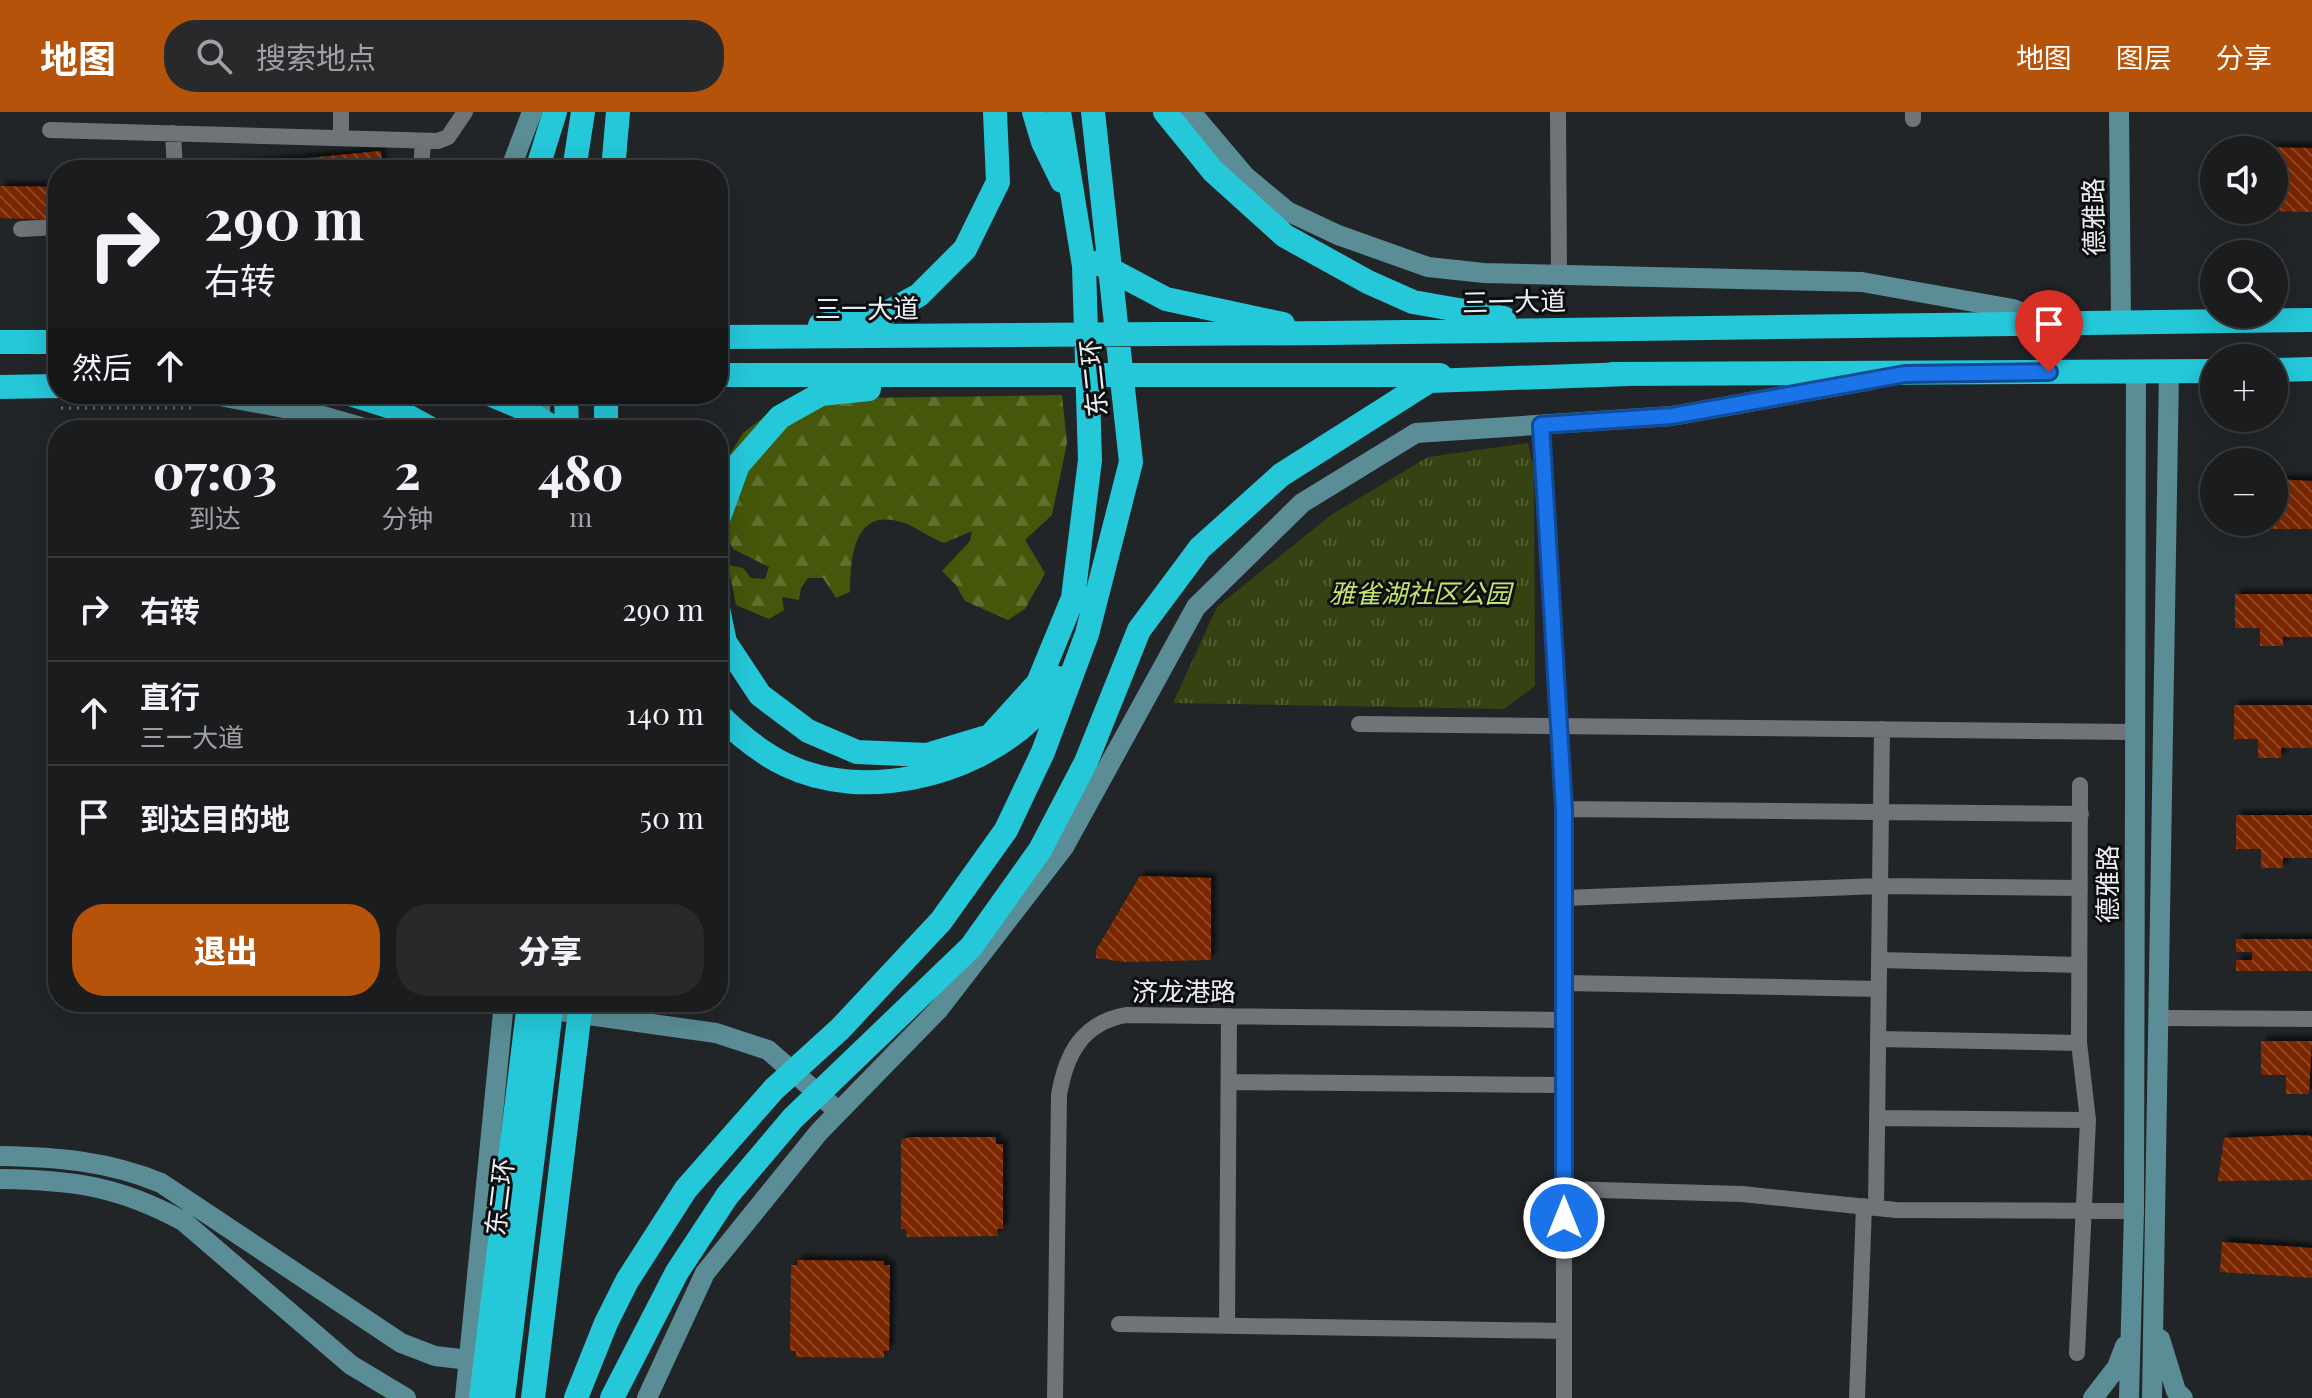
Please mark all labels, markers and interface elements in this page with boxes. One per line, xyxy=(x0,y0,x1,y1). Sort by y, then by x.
search box xyxy=(164,20,724,92)
text: 地图 xyxy=(40,32,116,83)
icon: search xyxy=(192,34,236,78)
text: 搜索地点 xyxy=(256,37,376,77)
text: 地图 xyxy=(2016,38,2072,75)
text: 图层 xyxy=(2116,38,2172,75)
text: 分享 xyxy=(2216,38,2272,75)
map controls xyxy=(2200,136,2288,536)
button: sound xyxy=(2200,136,2288,224)
street label: 德雅路 xyxy=(2074,178,2111,256)
text: 290 m xyxy=(204,180,364,255)
icon: right xyxy=(72,192,176,296)
button: search xyxy=(2200,240,2288,328)
text: 右转 xyxy=(204,255,276,303)
street label: 三一大道 xyxy=(1462,282,1566,319)
street label: 三一大道 xyxy=(815,290,919,325)
pin xyxy=(2015,290,2083,372)
icon: arrive xyxy=(2027,302,2071,346)
street label: 东二环 xyxy=(1071,338,1114,419)
icon: ahead xyxy=(148,344,192,388)
button: + xyxy=(2200,344,2288,432)
text: 然后 xyxy=(72,347,132,387)
text: 07:03 xyxy=(153,438,277,502)
text: 2 xyxy=(395,438,421,502)
text: 480 xyxy=(538,439,623,503)
button: − xyxy=(2200,448,2288,536)
text: m xyxy=(569,499,592,534)
text: 到达 xyxy=(189,500,241,535)
text: 分钟 xyxy=(382,500,434,535)
park label: 雅雀湖社区公园 xyxy=(1329,575,1515,610)
icon: right xyxy=(72,587,116,631)
text: 290 m xyxy=(622,589,704,629)
text: 右转 xyxy=(140,590,200,630)
text: 直行 xyxy=(140,676,200,716)
icon: ahead xyxy=(72,691,116,735)
text: 140 m xyxy=(626,693,704,733)
text: 三一大道 xyxy=(140,719,244,754)
icon: arrive xyxy=(72,795,116,839)
text: 50 m xyxy=(639,797,704,837)
text: 到达目的地 xyxy=(140,798,290,838)
street label: 德雅路 xyxy=(2089,845,2124,923)
button: 退出 xyxy=(72,904,380,996)
button: 分享 xyxy=(396,904,704,996)
street label: 济龙港路 xyxy=(1132,973,1236,1008)
street label: 东二环 xyxy=(476,1156,521,1238)
position arrow xyxy=(1522,1176,1606,1260)

